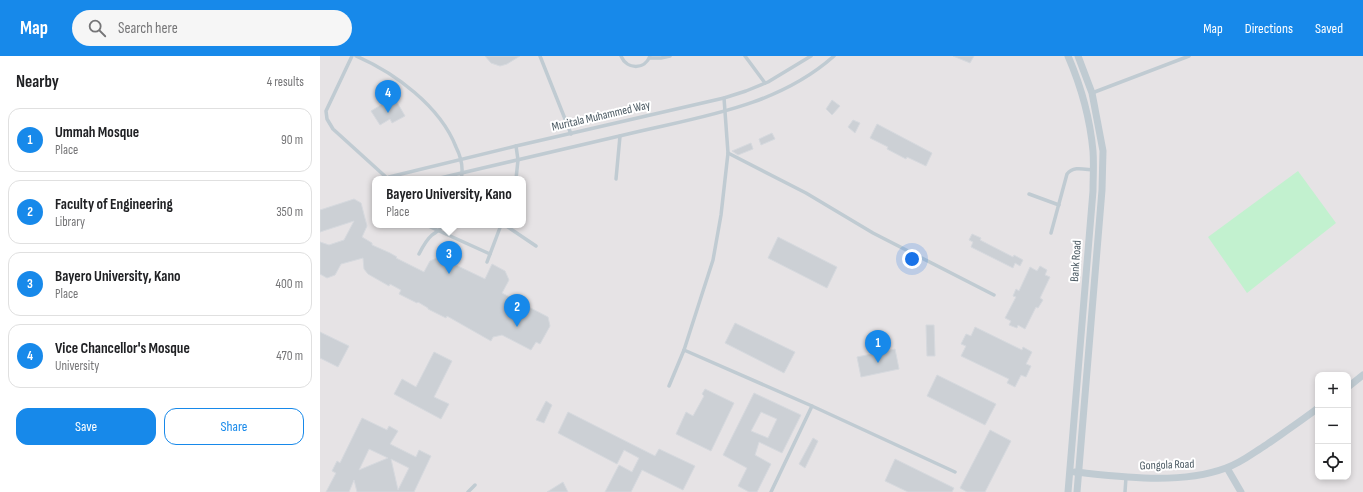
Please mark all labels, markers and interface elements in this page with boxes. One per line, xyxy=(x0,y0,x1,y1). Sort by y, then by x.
search box xyxy=(72,10,352,46)
text: Map xyxy=(20,17,48,40)
icon: search xyxy=(86,17,108,39)
text: Search here xyxy=(118,19,178,38)
text: Map xyxy=(1203,20,1223,37)
text: Directions xyxy=(1245,20,1293,37)
text: Saved xyxy=(1315,20,1343,37)
text: Nearby xyxy=(16,72,59,92)
text: 4 results xyxy=(267,74,304,90)
pin: 4 xyxy=(375,80,401,113)
street label: Muritala Muhammed Way xyxy=(550,97,652,135)
text: Ummah Mosque xyxy=(55,123,139,142)
text: 1 xyxy=(27,132,33,148)
text: 90 m xyxy=(281,132,303,148)
text: Place xyxy=(55,142,78,158)
popup xyxy=(372,176,526,228)
text: Bayero University, Kano xyxy=(386,185,512,204)
text: Faculty of Engineering xyxy=(55,195,173,214)
text: 2 xyxy=(27,204,33,220)
text: 350 m xyxy=(276,204,303,220)
text: Place xyxy=(386,204,409,220)
text: Library xyxy=(55,214,85,230)
street label: Bank Road xyxy=(1067,240,1085,282)
pin: 3 xyxy=(436,241,462,274)
your location xyxy=(902,249,922,269)
text: Bayero University, Kano xyxy=(55,267,181,286)
text: 3 xyxy=(27,276,33,292)
text: 400 m xyxy=(276,276,303,292)
text: Place xyxy=(55,286,78,302)
pin: 2 xyxy=(504,294,530,327)
pin: 1 xyxy=(865,330,891,363)
text: Vice Chancellor's Mosque xyxy=(55,339,190,358)
text: 4 xyxy=(27,348,33,364)
text: 470 m xyxy=(276,348,303,364)
text: University xyxy=(55,358,99,374)
map controls xyxy=(1315,372,1351,480)
button: + xyxy=(1315,372,1351,408)
button: Save xyxy=(16,408,156,445)
button: Share xyxy=(164,408,304,445)
button: − xyxy=(1315,408,1351,444)
button: locate xyxy=(1315,444,1351,480)
street label: Gongola Road xyxy=(1139,457,1195,473)

